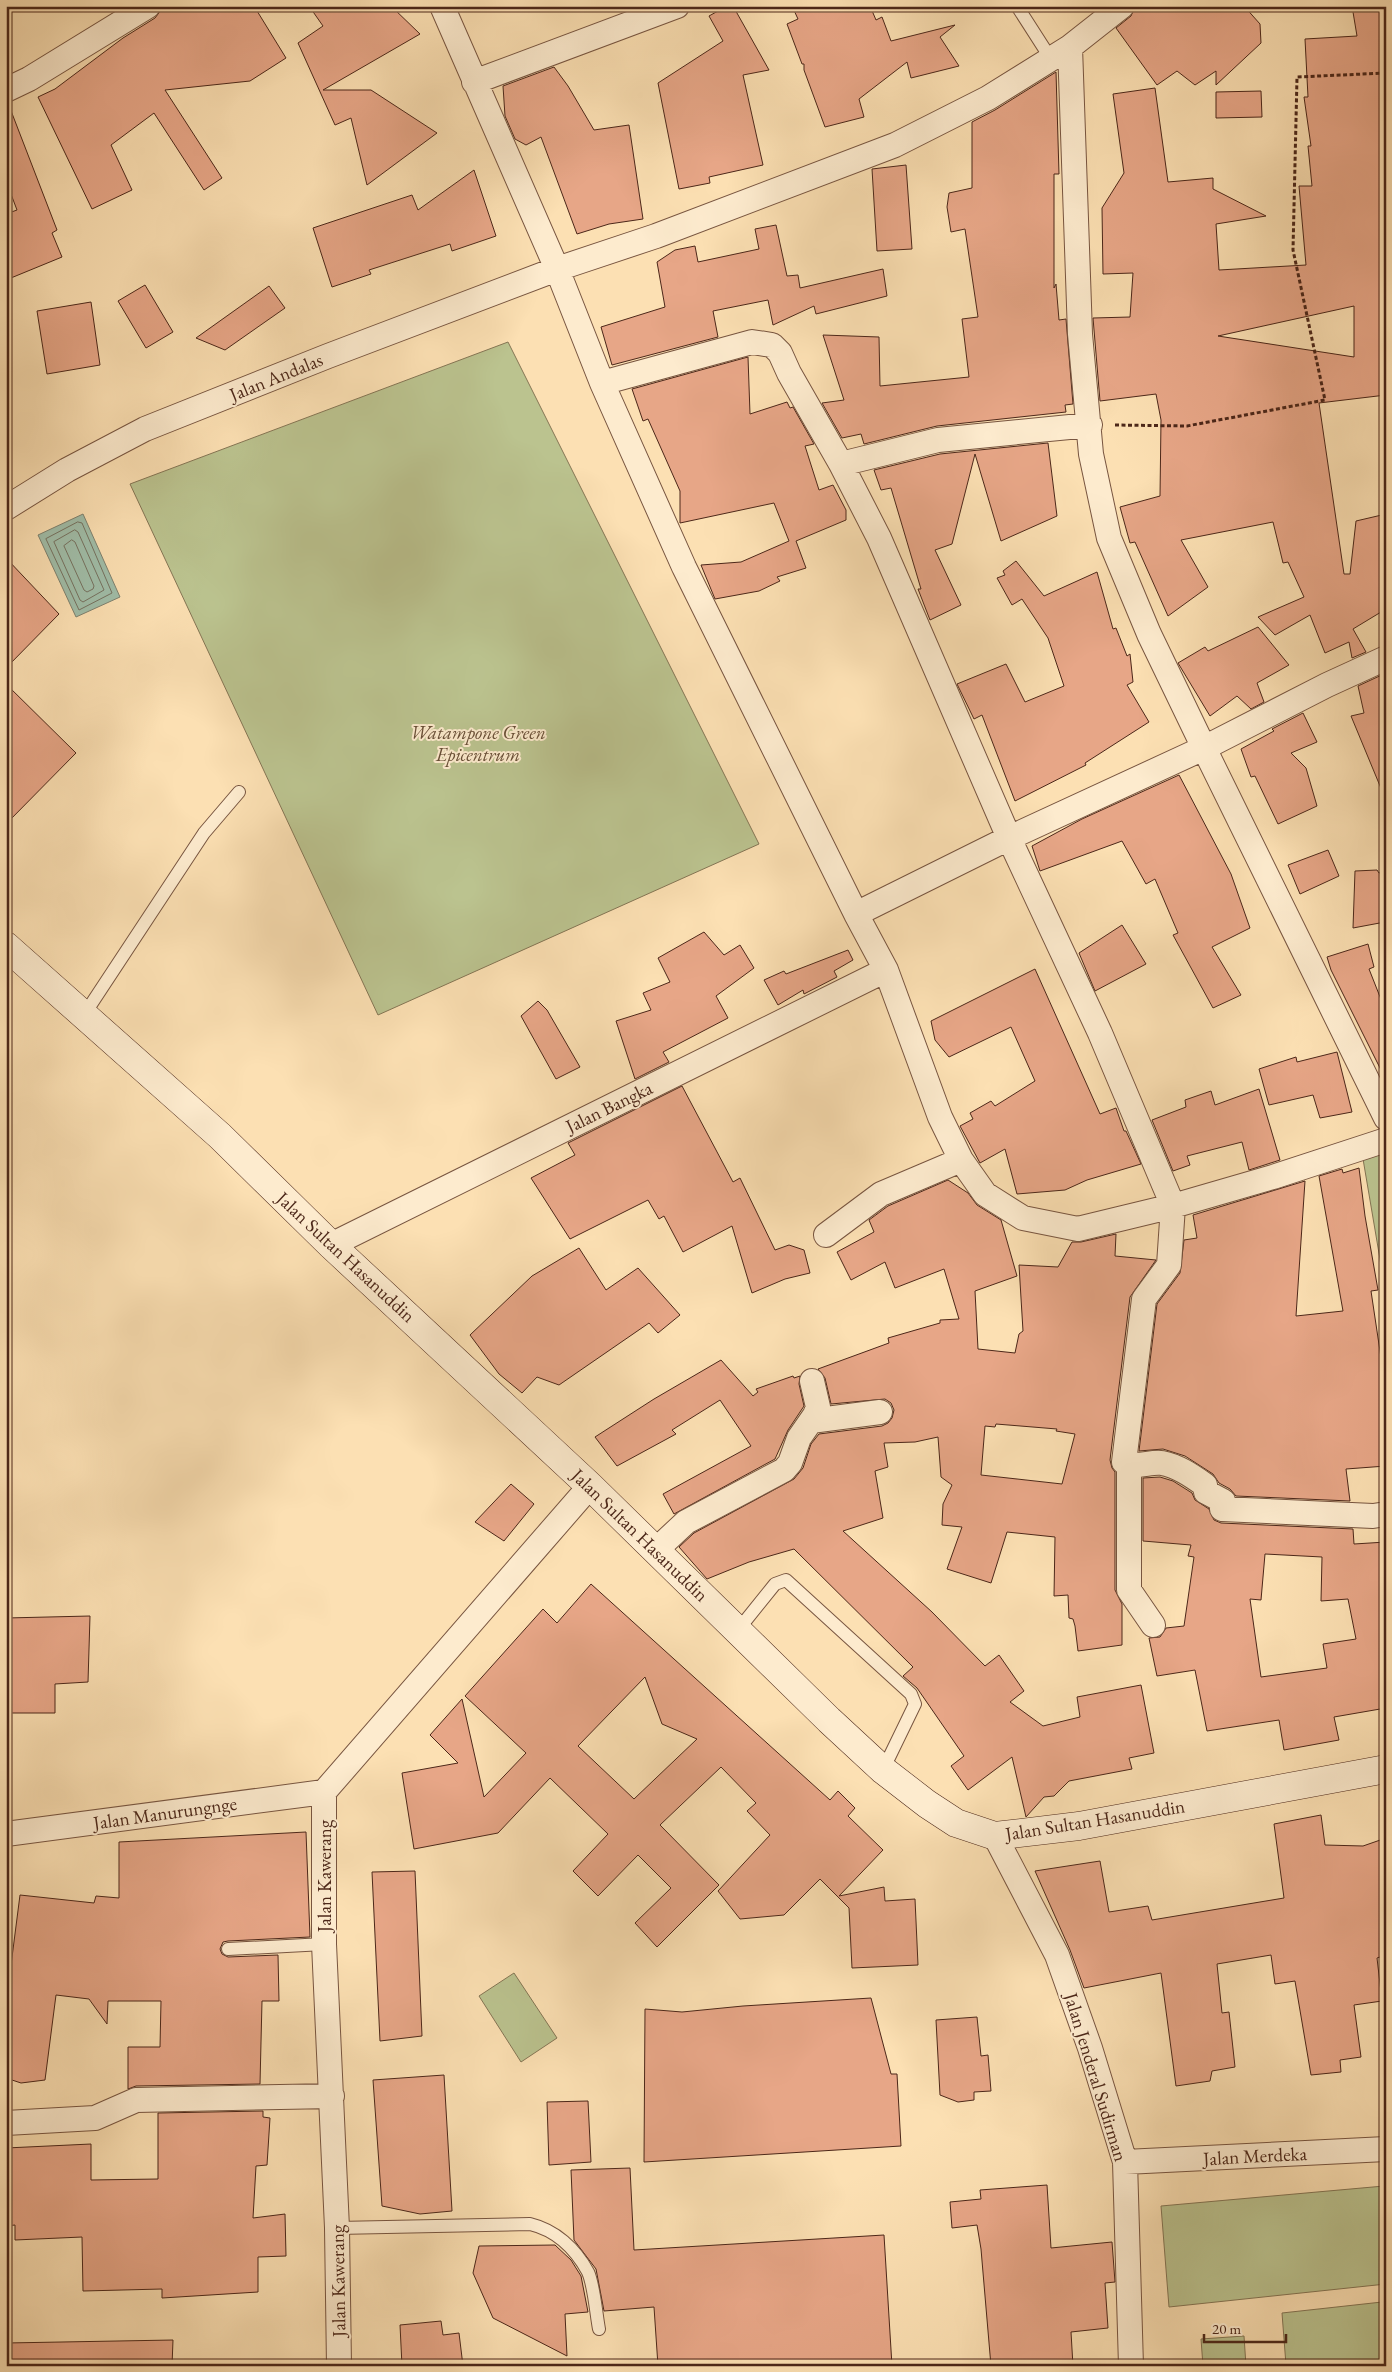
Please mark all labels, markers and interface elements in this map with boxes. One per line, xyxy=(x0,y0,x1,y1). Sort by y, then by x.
street label: Jalan Andalas xyxy=(224,347,326,408)
park label: Watampone Green Epicentrum xyxy=(410,720,546,767)
street label: Jalan Bangka xyxy=(560,1075,657,1140)
street label: Jalan Sultan Hasanuddin xyxy=(270,1185,421,1328)
street label: Jalan Sultan Hasanuddin xyxy=(565,1462,714,1607)
street label: Jalan Manurungnge xyxy=(90,1791,238,1836)
street label: Jalan Sultan Hasanuddin xyxy=(1001,1793,1187,1847)
street label: Jalan Kawerang xyxy=(312,1819,337,1934)
street label: Jalan Jenderal Sudirman xyxy=(1058,1988,1134,2164)
street label: Jalan Merdeka xyxy=(1200,2141,1308,2171)
street label: Jalan Kawerang xyxy=(325,2224,352,2339)
scale bar xyxy=(1204,2312,1287,2344)
text: 20 m xyxy=(1212,2319,1241,2338)

